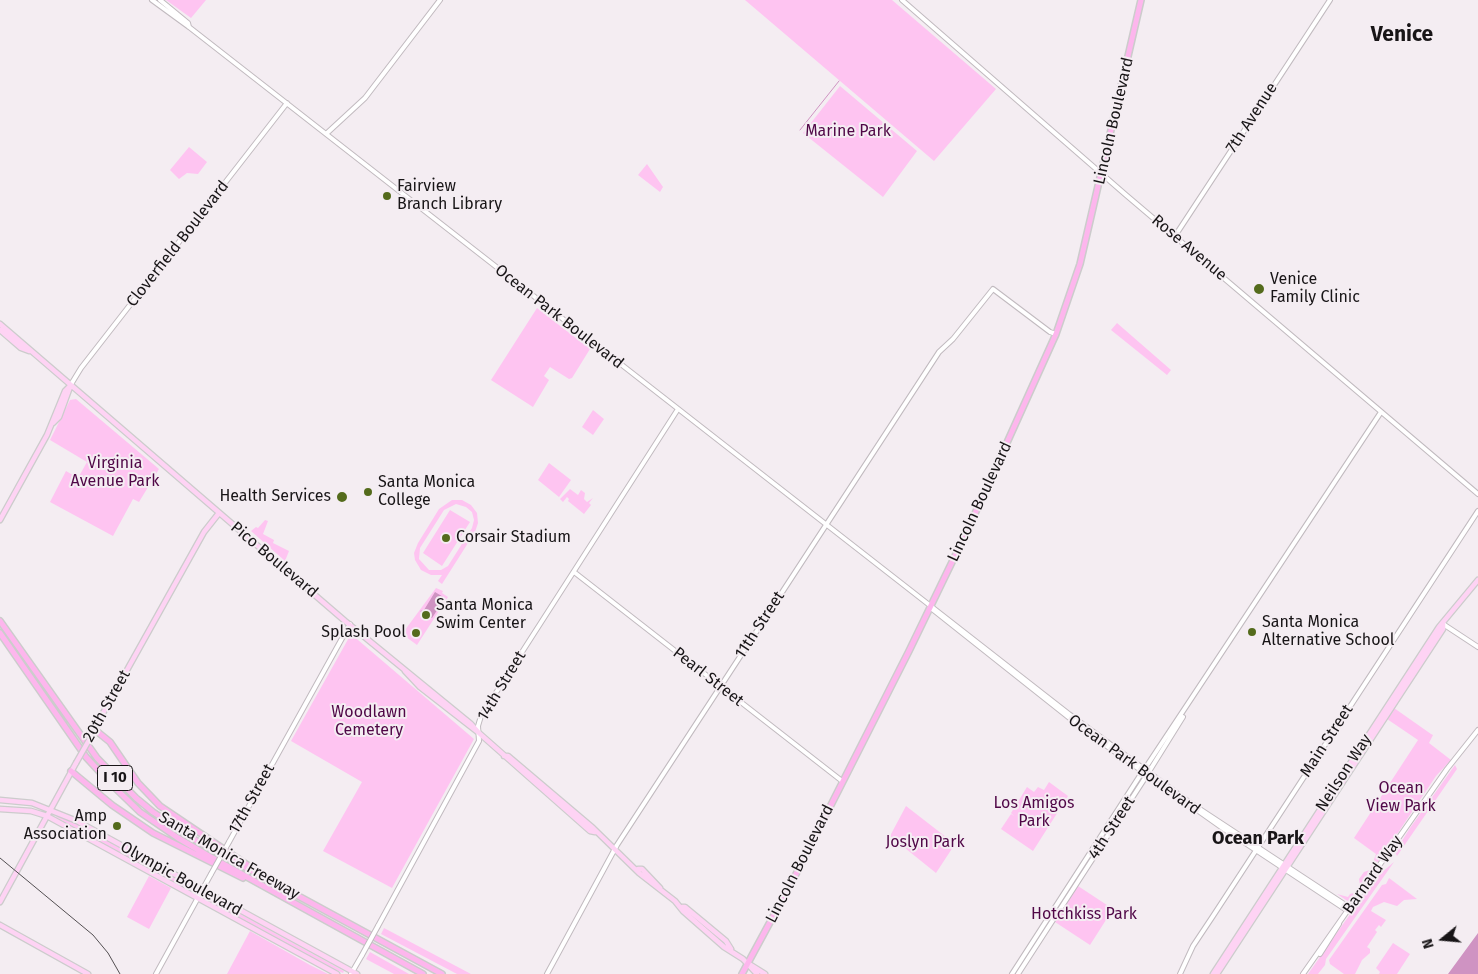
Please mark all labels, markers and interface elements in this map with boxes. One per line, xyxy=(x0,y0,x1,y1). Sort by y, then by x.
district label: Venice xyxy=(1371,22,1433,48)
street label: Lincoln Boulevard xyxy=(1090,55,1138,187)
street label: 7th Avenue xyxy=(1222,79,1282,157)
park label: Marine Park xyxy=(805,122,891,142)
street label: Cloverfield Boulevard xyxy=(123,177,233,311)
place label: Fairview Branch Library xyxy=(397,177,502,215)
marker: Fairview Branch Library xyxy=(381,190,393,202)
street label: Rose Avenue xyxy=(1147,211,1231,285)
street label: Ocean Park Boulevard xyxy=(491,261,627,373)
place label: Venice Family Clinic xyxy=(1270,270,1360,308)
marker: Venice Family Clinic xyxy=(1252,282,1266,296)
street label: Lincoln Boulevard xyxy=(944,439,1016,565)
park label: Virginia Avenue Park xyxy=(71,454,159,492)
place label: Santa Monica College xyxy=(378,473,475,511)
marker: Santa Monica College xyxy=(362,486,374,498)
place label: Health Services xyxy=(219,487,331,507)
marker: Health Services xyxy=(335,490,349,504)
street label: Pico Boulevard xyxy=(226,518,322,602)
place label: Corsair Stadium xyxy=(456,528,571,548)
marker: Corsair Stadium xyxy=(440,532,452,544)
street label: 11th Street xyxy=(731,588,789,662)
place label: Santa Monica Swim Center xyxy=(436,596,533,634)
marker: Santa Monica Swim Center xyxy=(420,609,432,621)
place label: Santa Monica Alternative School xyxy=(1262,613,1395,651)
place label: Splash Pool xyxy=(321,623,406,643)
marker: Santa Monica Alternative School xyxy=(1246,626,1258,638)
marker: Splash Pool xyxy=(410,627,422,639)
street label: Pearl Street xyxy=(669,643,747,711)
street label: 14th Street xyxy=(474,648,530,724)
street label: 20th Street xyxy=(79,667,135,745)
street label: Main Street xyxy=(1296,701,1358,781)
park label: Woodlawn Cemetery xyxy=(331,703,407,741)
street label: Ocean Park Boulevard xyxy=(1064,711,1204,819)
street label: Neilson Way xyxy=(1312,731,1376,815)
street label: 17th Street xyxy=(225,761,279,837)
road number: I 10 xyxy=(98,766,132,790)
park label: Ocean View Park xyxy=(1366,779,1436,817)
street label: 4th Street xyxy=(1085,793,1139,863)
park label: Los Amigos Park xyxy=(994,794,1074,832)
street label: Lincoln Boulevard xyxy=(762,802,838,926)
place label: Amp Association xyxy=(24,807,107,845)
street label: Santa Monica Freeway xyxy=(155,808,303,904)
marker: Amp Association xyxy=(111,820,123,832)
district label: Ocean Park xyxy=(1212,828,1304,850)
street label: Barnard Way xyxy=(1339,832,1407,918)
park label: Joslyn Park xyxy=(885,833,965,853)
street label: Olympic Boulevard xyxy=(117,838,245,920)
park label: Hotchkiss Park xyxy=(1031,905,1137,925)
north arrow xyxy=(1418,914,1468,964)
text: N xyxy=(1419,937,1438,950)

